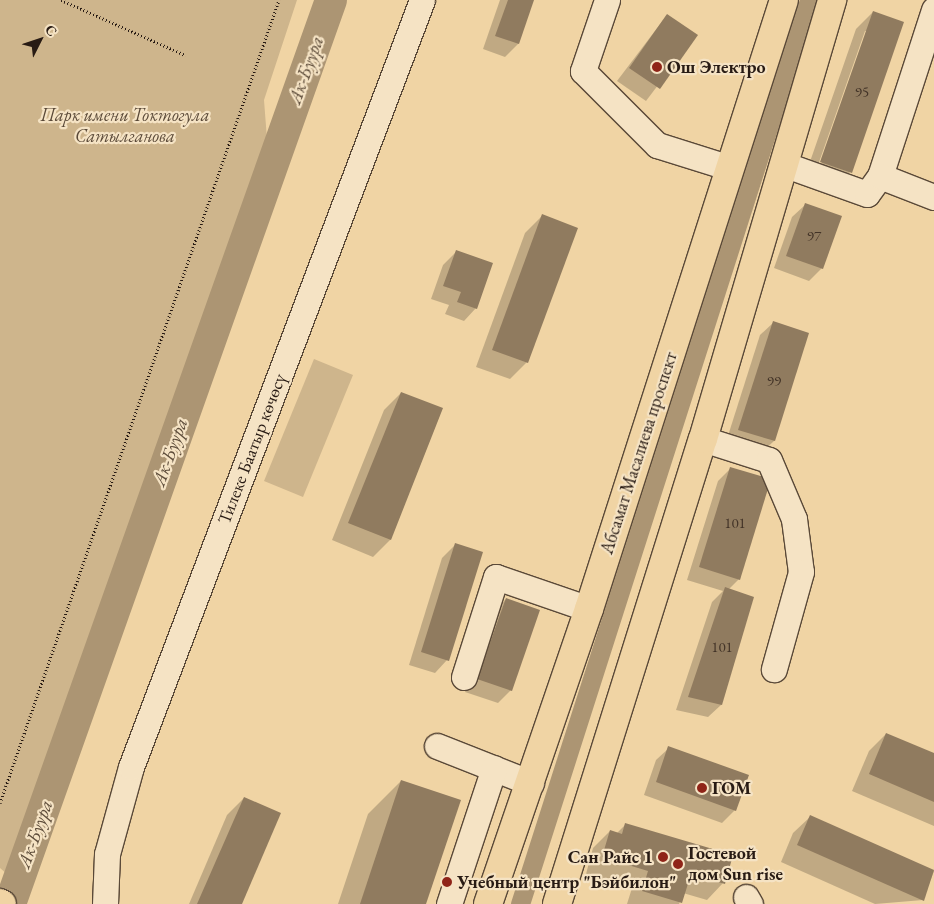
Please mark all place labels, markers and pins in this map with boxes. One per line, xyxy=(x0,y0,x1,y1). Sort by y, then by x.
place label: Ош Электро xyxy=(667,56,765,78)
marker: Ош Электро xyxy=(651,61,663,73)
place label: ГОМ xyxy=(712,777,751,799)
marker: ГОМ xyxy=(696,782,708,794)
place label: Гостевой дом Sun rise xyxy=(688,843,783,886)
place label: Сан Райс 1 xyxy=(568,846,653,868)
marker: Сан Райс 1 xyxy=(657,851,669,863)
marker: Гостевой дом Sun rise xyxy=(672,858,684,870)
place label: Учебный центр "Бэйбилон" xyxy=(457,871,676,893)
marker: Учебный центр "Бэйбилон" xyxy=(441,876,453,888)

